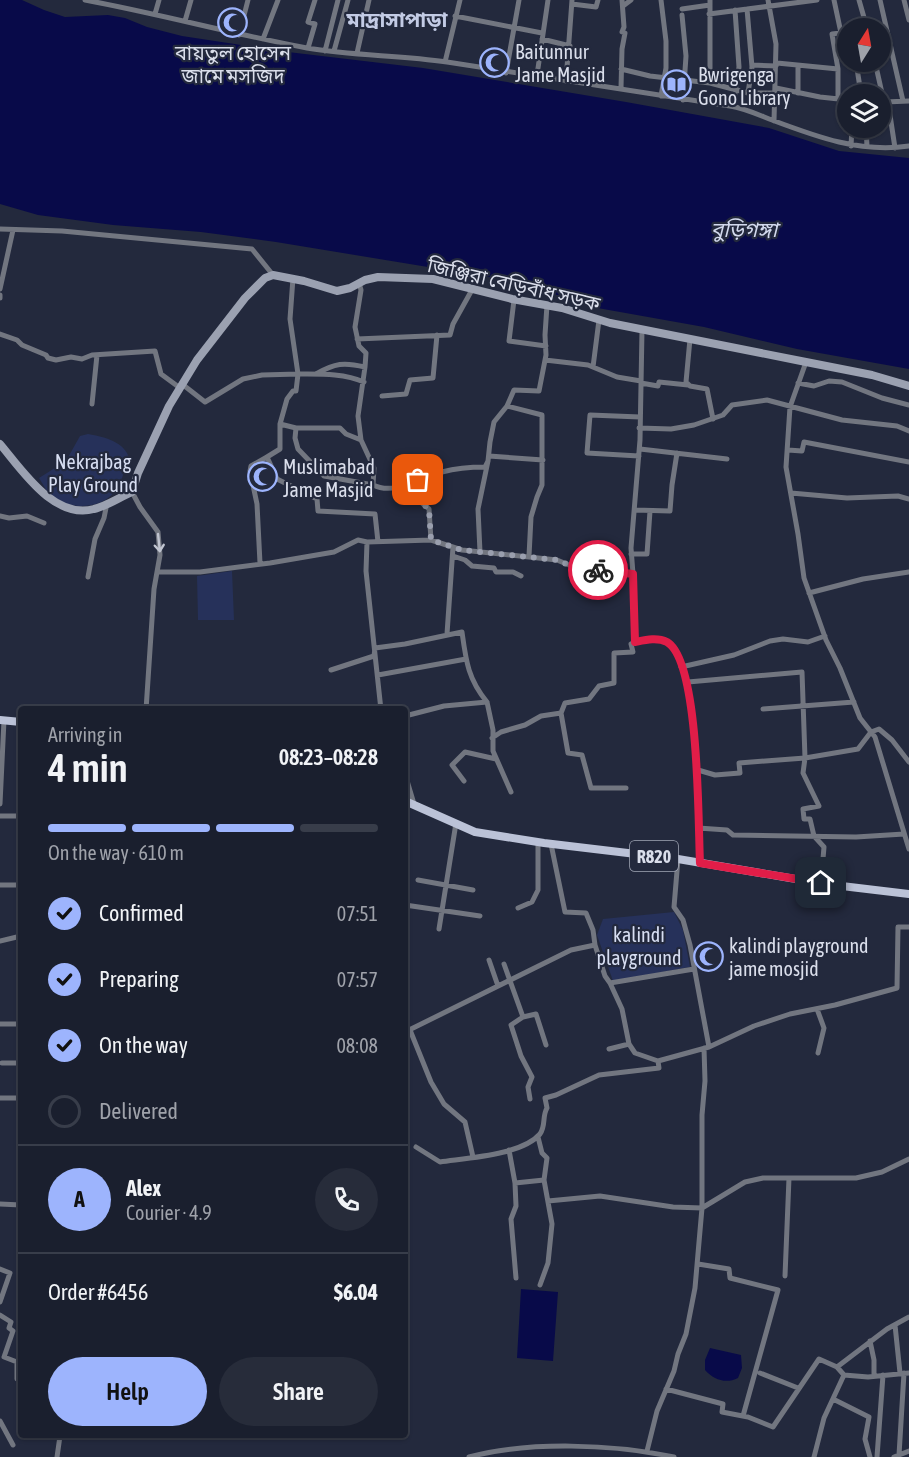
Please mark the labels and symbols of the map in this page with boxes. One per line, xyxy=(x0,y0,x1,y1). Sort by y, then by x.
mosque icon: বায়তুল হোসেন জামে মসজিদ xyxy=(217,6,249,38)
district label: মাদ্রাসাপাড়া xyxy=(346,7,448,32)
north arrow xyxy=(837,18,891,72)
place label: Baitunnur Jame Masjid xyxy=(515,40,605,86)
place label: বায়তুল হোসেন জামে মসজিদ xyxy=(174,41,292,87)
mosque icon: Baitunnur Jame Masjid xyxy=(478,46,510,78)
place label: Bwrigenga Gono Library xyxy=(698,63,791,109)
library icon: Bwrigenga Gono Library xyxy=(661,69,693,101)
water label: বুড়িগঙ্গা xyxy=(711,217,782,242)
street label: জিঞ্জিরা বেড়িবাঁধ সড়ক xyxy=(424,253,603,315)
park label: Nekrajbag Play Ground xyxy=(48,450,138,496)
pin xyxy=(392,454,443,505)
place label: Muslimabad Jame Masjid xyxy=(283,455,375,501)
mosque icon: Muslimabad Jame Masjid xyxy=(246,461,278,493)
one-way arrow xyxy=(154,533,165,552)
courier xyxy=(568,540,628,600)
road number: R820 xyxy=(630,841,678,871)
pin xyxy=(795,857,846,908)
park label: kalindi playground xyxy=(596,923,682,969)
place label: kalindi playground jame mosjid xyxy=(728,934,869,980)
mosque icon: kalindi playground jame mosjid xyxy=(692,940,724,972)

